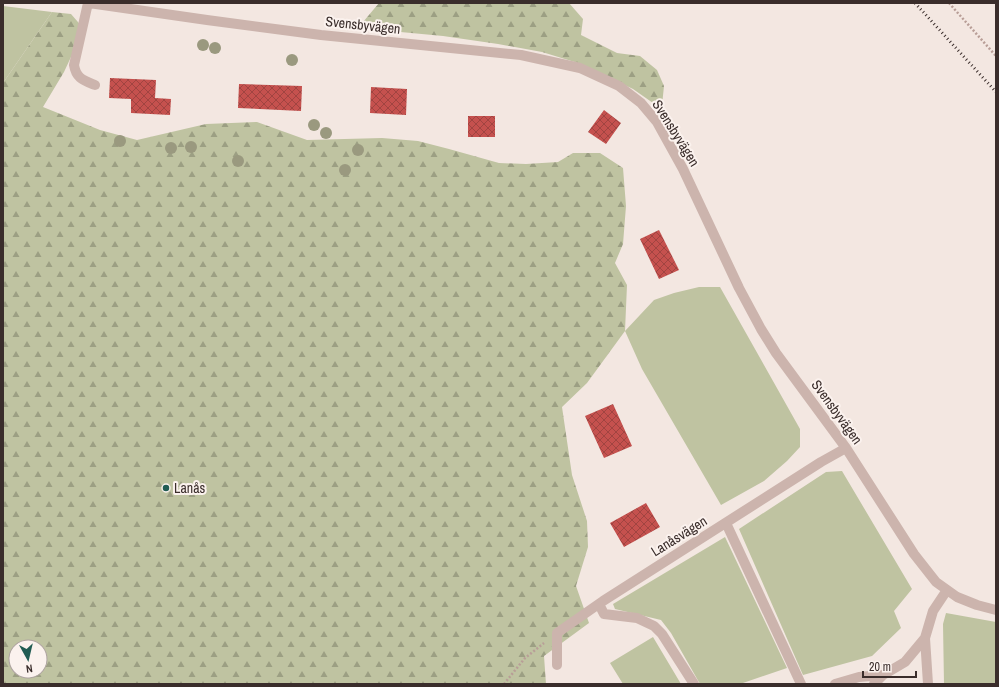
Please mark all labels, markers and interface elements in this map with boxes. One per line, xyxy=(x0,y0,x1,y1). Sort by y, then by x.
street label: Svensbyvägen xyxy=(325,12,401,38)
street label: Svensbyvägen xyxy=(648,96,704,170)
street label: Svensbyvägen xyxy=(808,376,866,448)
place label: Lanås xyxy=(174,479,206,497)
marker: Lanås xyxy=(161,483,171,493)
street label: Lanåsvägen xyxy=(648,512,710,560)
north arrow xyxy=(8,639,48,679)
scale bar xyxy=(863,653,916,679)
text: 20 m xyxy=(869,659,891,675)
text: N xyxy=(25,662,34,676)

